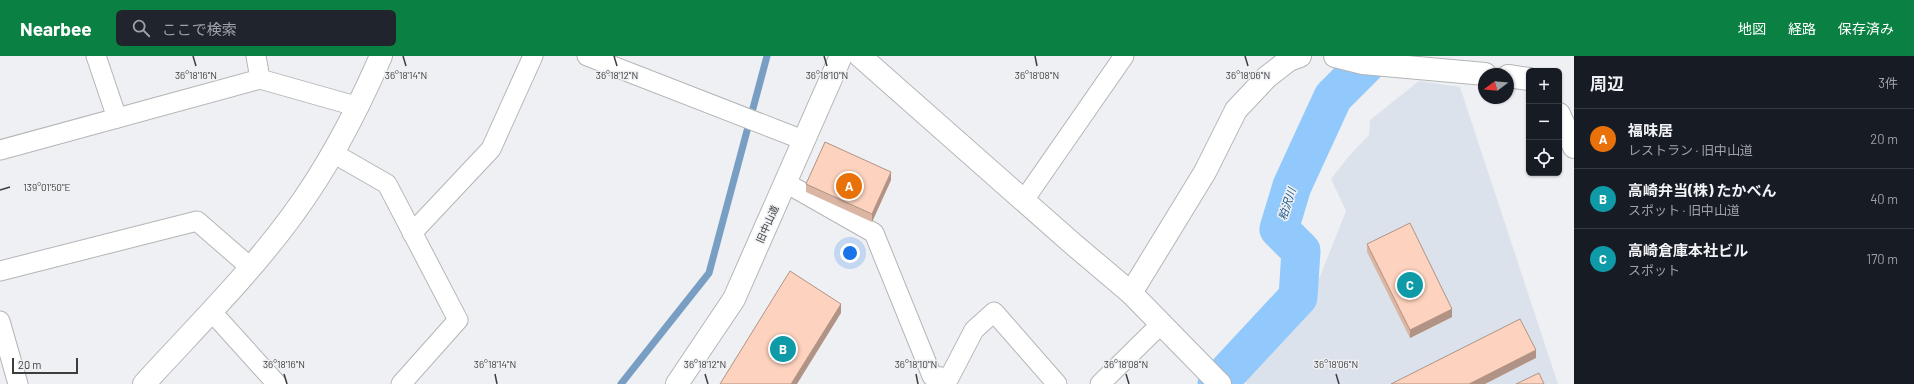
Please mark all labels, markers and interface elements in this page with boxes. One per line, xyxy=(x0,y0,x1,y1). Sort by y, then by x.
search box xyxy=(116,10,396,46)
text: Nearbee xyxy=(20,17,92,40)
icon: search xyxy=(130,17,152,39)
text: ここで検索 xyxy=(162,20,237,38)
text: 地図 xyxy=(1738,20,1766,37)
text: 経路 xyxy=(1788,20,1816,37)
text: 保存済み xyxy=(1838,20,1894,37)
north arrow xyxy=(1478,68,1514,104)
map controls xyxy=(1526,68,1562,176)
button: + xyxy=(1526,68,1562,104)
text: 36°18'16"N xyxy=(175,69,217,81)
text: 36°18'14"N xyxy=(385,69,427,81)
text: 36°18'12"N xyxy=(596,69,638,81)
text: 36°18'10"N xyxy=(806,69,848,81)
text: 36°18'08"N xyxy=(1015,69,1059,81)
text: 36°18'06"N xyxy=(1226,69,1270,81)
text: 周辺 xyxy=(1590,73,1624,93)
text: 3件 xyxy=(1878,75,1898,91)
button: − xyxy=(1526,104,1562,140)
text: 福味居 xyxy=(1628,121,1673,139)
text: A xyxy=(1599,131,1607,147)
text: 20 m xyxy=(1870,131,1898,147)
button: locate xyxy=(1526,140,1562,176)
text: レストラン · 旧中山道 xyxy=(1628,142,1753,158)
pin: A xyxy=(836,171,862,201)
text: 139°01'50"E xyxy=(23,181,71,193)
text: 高崎弁当(株) たかべん xyxy=(1628,181,1776,199)
water label: 粕沢川 xyxy=(1275,185,1298,222)
text: B xyxy=(1599,191,1607,207)
text: 40 m xyxy=(1870,191,1898,207)
text: スポット · 旧中山道 xyxy=(1628,202,1740,218)
street label: 旧中山道 xyxy=(753,203,781,245)
text: 高崎倉庫本社ビル xyxy=(1628,241,1748,259)
your location xyxy=(840,243,860,263)
text: C xyxy=(1599,251,1607,267)
text: 170 m xyxy=(1867,251,1898,267)
text: スポット xyxy=(1628,262,1680,278)
pin: C xyxy=(1397,270,1423,300)
pin: B xyxy=(770,334,796,364)
scale bar xyxy=(12,356,78,375)
text: 20 m xyxy=(18,358,41,371)
text: 36°18'16"N xyxy=(263,358,305,370)
text: 36°18'14"N xyxy=(474,358,516,370)
text: 36°18'12"N xyxy=(684,358,726,370)
text: 36°18'10"N xyxy=(895,358,937,370)
text: 36°18'08"N xyxy=(1104,358,1148,370)
text: 36°18'06"N xyxy=(1314,358,1358,370)

